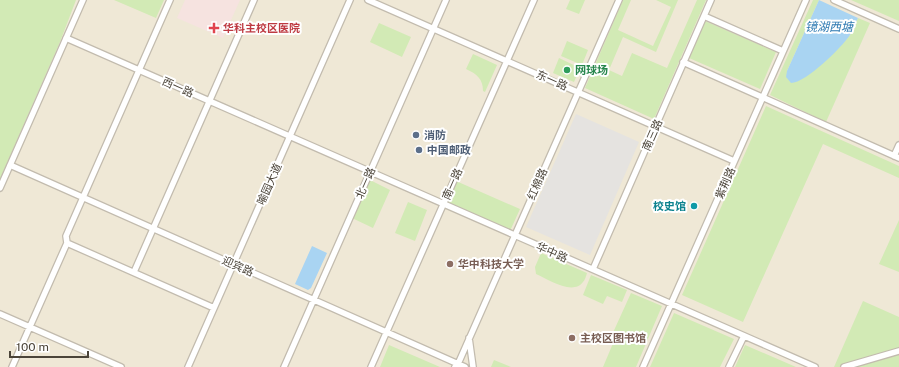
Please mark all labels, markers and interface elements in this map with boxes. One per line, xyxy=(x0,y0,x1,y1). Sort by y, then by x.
water label: 镜湖西塘 xyxy=(805,20,855,34)
marker: 华科主校区医院 xyxy=(208,22,220,34)
place label: 华科主校区医院 xyxy=(223,22,300,34)
place label: 网球场 xyxy=(575,64,608,76)
marker: 网球场 xyxy=(562,65,572,75)
street label: 东一路 xyxy=(534,68,570,92)
street label: 西一路 xyxy=(160,75,196,99)
street label: 南三路 xyxy=(640,117,664,153)
place label: 消防 xyxy=(424,129,446,141)
marker: 消防 xyxy=(411,130,421,140)
place label: 中国邮政 xyxy=(427,144,471,156)
marker: 中国邮政 xyxy=(414,145,424,155)
street label: 喻园大道 xyxy=(255,161,283,207)
street label: 北一路 xyxy=(353,165,377,201)
street label: 紫荆路 xyxy=(713,165,737,201)
street label: 南一路 xyxy=(440,166,464,202)
street label: 红棉路 xyxy=(525,166,549,202)
place label: 校史馆 xyxy=(653,200,686,212)
marker: 校史馆 xyxy=(689,201,699,211)
street label: 华中路 xyxy=(534,240,570,264)
street label: 迎宾路 xyxy=(220,254,256,278)
place label: 华中科技大学 xyxy=(458,258,524,270)
marker: 华中科技大学 xyxy=(445,259,455,269)
place label: 主校区图书馆 xyxy=(580,332,646,344)
scale bar xyxy=(10,333,88,359)
marker: 主校区图书馆 xyxy=(567,333,577,343)
text: 100 m xyxy=(16,340,49,354)

